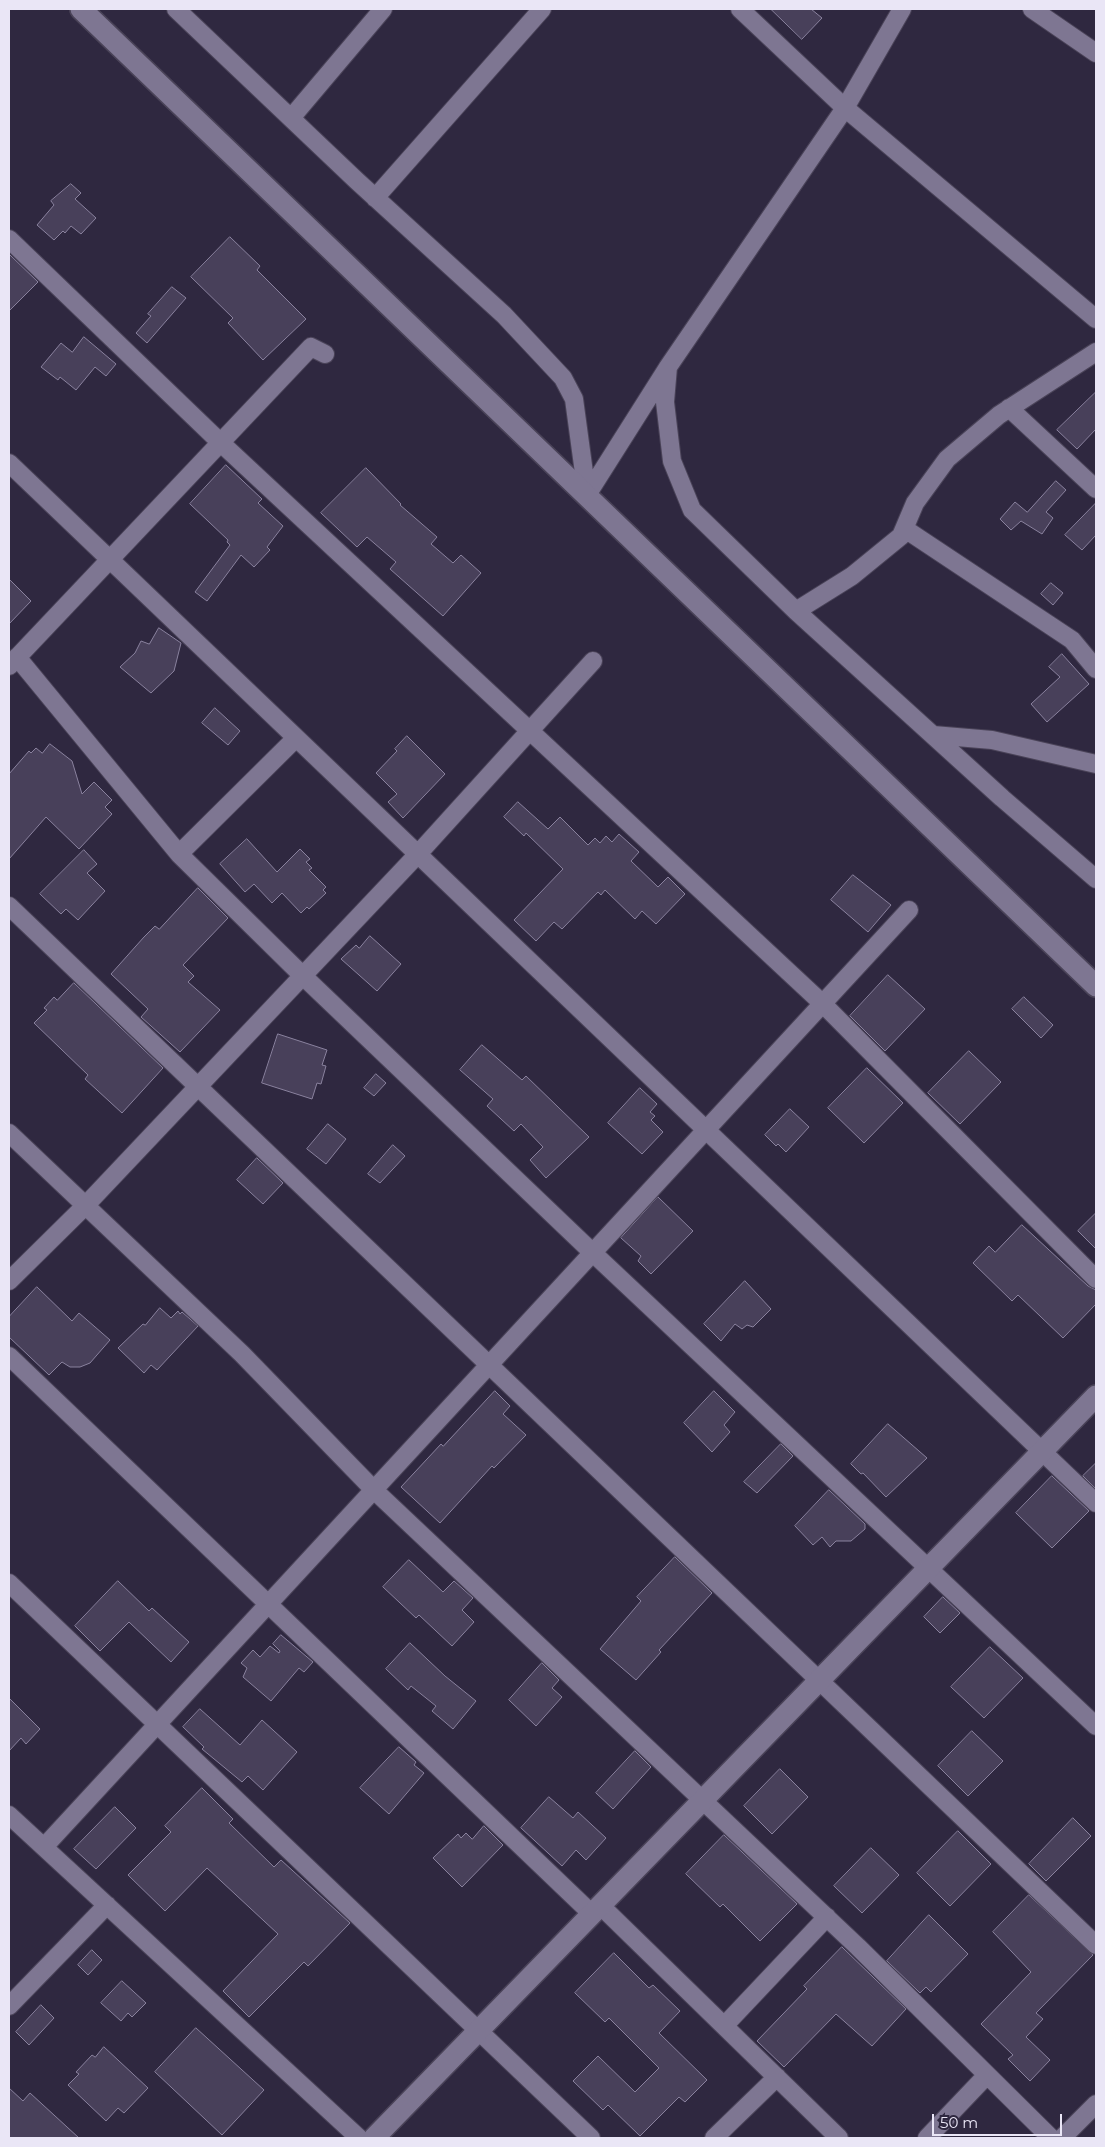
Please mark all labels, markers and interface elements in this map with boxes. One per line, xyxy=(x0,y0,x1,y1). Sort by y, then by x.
scale bar xyxy=(935,2104,1065,2136)
text: 50 m xyxy=(940,2113,978,2132)

